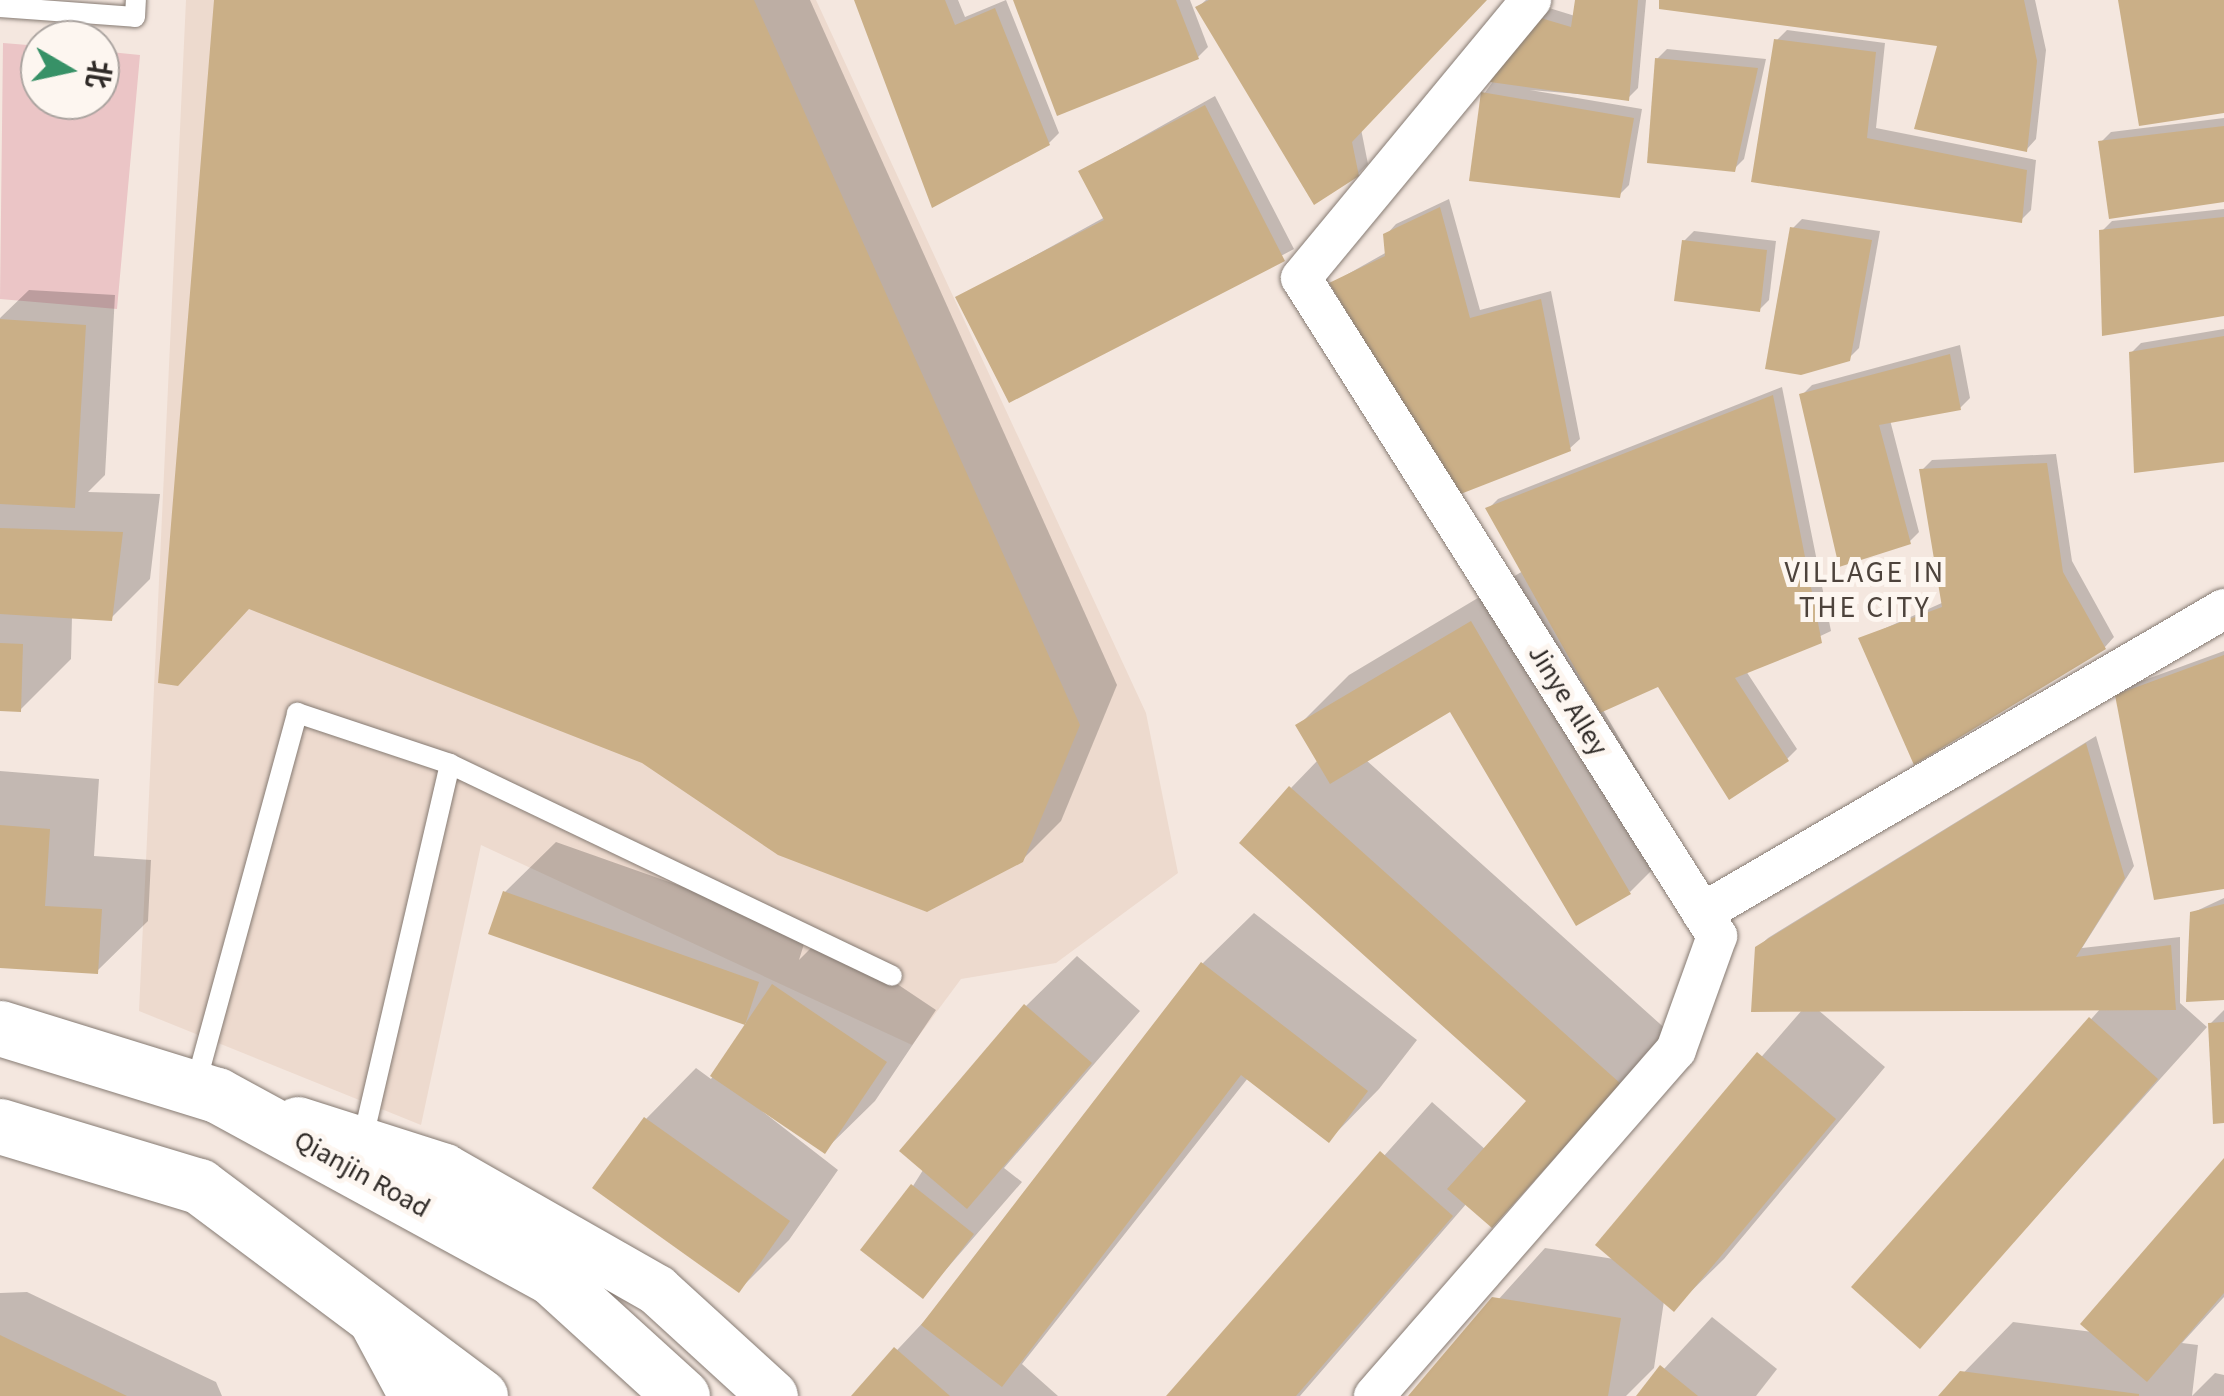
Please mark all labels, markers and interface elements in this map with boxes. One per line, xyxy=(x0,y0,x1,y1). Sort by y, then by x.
north arrow xyxy=(20,20,120,120)
text: 北 xyxy=(76,57,120,91)
district label: VILLAGE IN THE CITY xyxy=(1784,555,1946,626)
street label: Jinye Alley xyxy=(1521,638,1615,762)
street label: Qianjin Road xyxy=(288,1123,436,1225)

